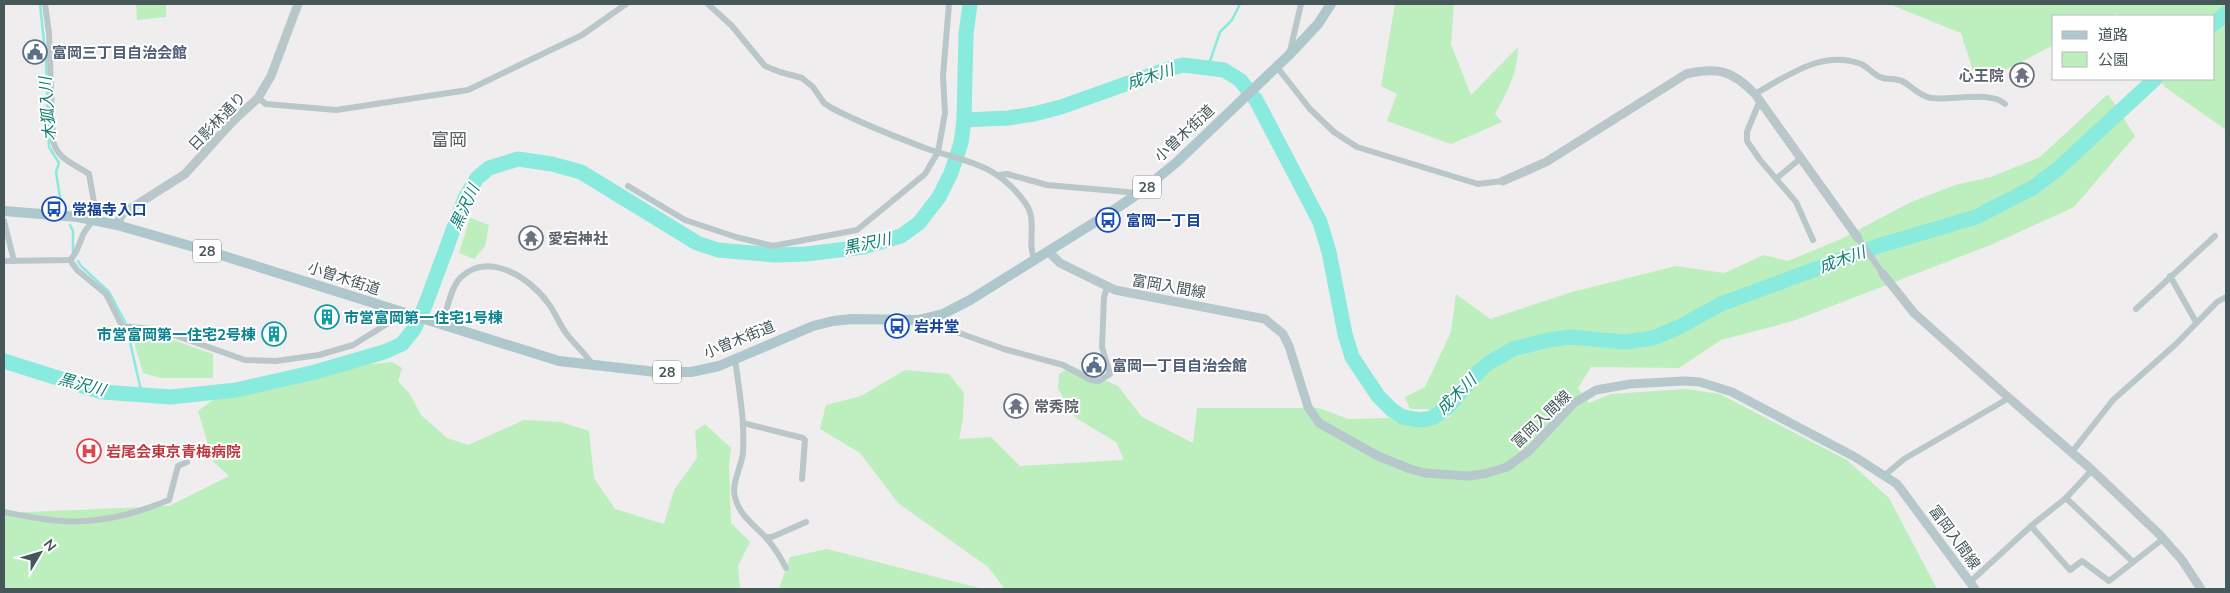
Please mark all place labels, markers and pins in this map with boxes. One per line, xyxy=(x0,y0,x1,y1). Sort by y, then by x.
public building icon: 富岡三丁目自治会館 xyxy=(22,39,48,65)
place label: 富岡三丁目自治会館 xyxy=(52,43,187,62)
temple icon: 心王院 xyxy=(2009,62,2035,88)
place label: 心王院 xyxy=(1959,66,2004,85)
bus stop icon: 常福寺入口 xyxy=(41,196,67,222)
place label: 常福寺入口 xyxy=(72,200,147,219)
bus stop icon: 富岡一丁目 xyxy=(1095,207,1121,233)
place label: 富岡一丁目 xyxy=(1126,211,1201,230)
temple icon: 愛宕神社 xyxy=(518,225,544,251)
place label: 愛宕神社 xyxy=(548,229,608,248)
building icon: 市営富岡第一住宅1号棟 xyxy=(314,304,340,330)
place label: 市営富岡第一住宅1号棟 xyxy=(344,308,503,327)
bus stop icon: 岩井堂 xyxy=(884,313,910,339)
place label: 岩井堂 xyxy=(914,317,959,336)
building icon: 市営富岡第一住宅2号棟 xyxy=(261,321,287,347)
place label: 市営富岡第一住宅2号棟 xyxy=(97,325,256,344)
public building icon: 富岡一丁目自治会館 xyxy=(1081,352,1107,378)
place label: 富岡一丁目自治会館 xyxy=(1112,356,1247,375)
temple icon: 常秀院 xyxy=(1003,393,1029,419)
place label: 常秀院 xyxy=(1034,397,1079,416)
hospital icon: 岩尾会東京青梅病院 xyxy=(76,438,102,464)
place label: 岩尾会東京青梅病院 xyxy=(106,442,241,461)

